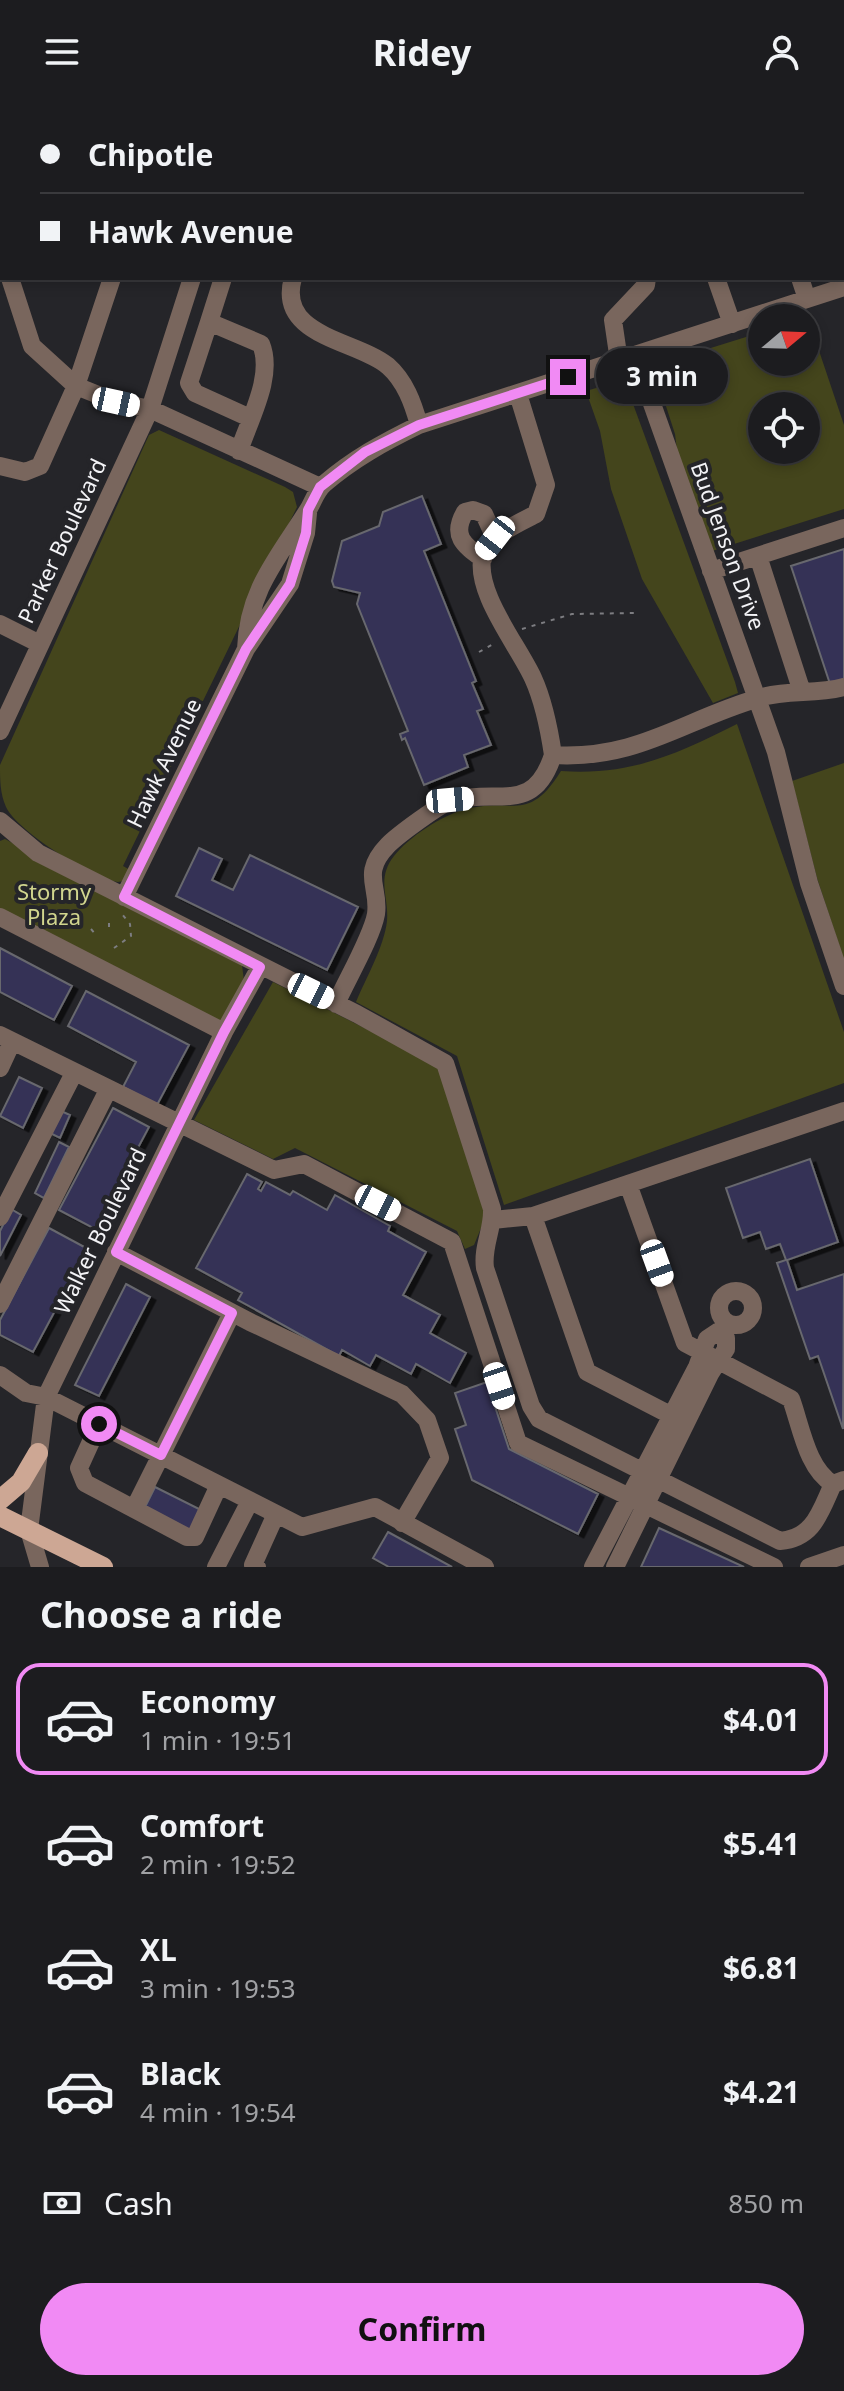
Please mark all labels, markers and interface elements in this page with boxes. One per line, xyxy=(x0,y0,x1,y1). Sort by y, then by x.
text: Ridey xyxy=(373,28,471,77)
icon: menu xyxy=(40,30,84,74)
icon: person xyxy=(760,30,804,74)
text: Chipotle xyxy=(88,134,213,175)
text: Hawk Avenue xyxy=(88,211,294,252)
north arrow xyxy=(748,304,820,376)
map controls xyxy=(748,304,820,464)
callout: 3 min xyxy=(596,349,728,405)
text: 3 min xyxy=(626,358,698,394)
route end xyxy=(550,359,586,395)
car xyxy=(90,385,142,419)
button: locate xyxy=(748,392,820,464)
street label: Parker Boulevard xyxy=(10,453,112,628)
street label: Bud Jenson Drive xyxy=(685,457,773,634)
car xyxy=(471,512,519,564)
street label: Hawk Avenue xyxy=(119,693,207,832)
car xyxy=(425,786,475,814)
park label: Stormy Plaza xyxy=(17,876,92,931)
car xyxy=(284,970,338,1012)
street label: Walker Boulevard xyxy=(46,1142,152,1319)
car xyxy=(351,1181,405,1225)
car xyxy=(638,1236,676,1290)
car xyxy=(480,1359,518,1413)
route start xyxy=(81,1406,117,1442)
text: Choose a ride xyxy=(40,1590,282,1639)
text: Economy xyxy=(140,1681,276,1722)
icon: car xyxy=(44,1683,116,1755)
text: $4.01 xyxy=(723,1699,800,1740)
text: 1 min · 19:51 xyxy=(140,1722,296,1758)
text: Comfort xyxy=(140,1805,264,1846)
icon: car xyxy=(44,1807,116,1879)
text: $5.41 xyxy=(723,1823,800,1864)
text: 2 min · 19:52 xyxy=(140,1846,296,1882)
text: XL xyxy=(140,1929,177,1970)
icon: car xyxy=(44,1931,116,2003)
text: $6.81 xyxy=(723,1947,800,1988)
text: 3 min · 19:53 xyxy=(140,1970,296,2006)
text: Black xyxy=(140,2053,221,2094)
icon: car xyxy=(44,2055,116,2127)
text: $4.21 xyxy=(723,2071,800,2112)
text: 4 min · 19:54 xyxy=(140,2094,296,2130)
icon: cash xyxy=(40,2181,84,2225)
text: Cash xyxy=(104,2183,173,2224)
text: 850 m xyxy=(728,2185,804,2221)
button: Confirm xyxy=(40,2283,804,2375)

